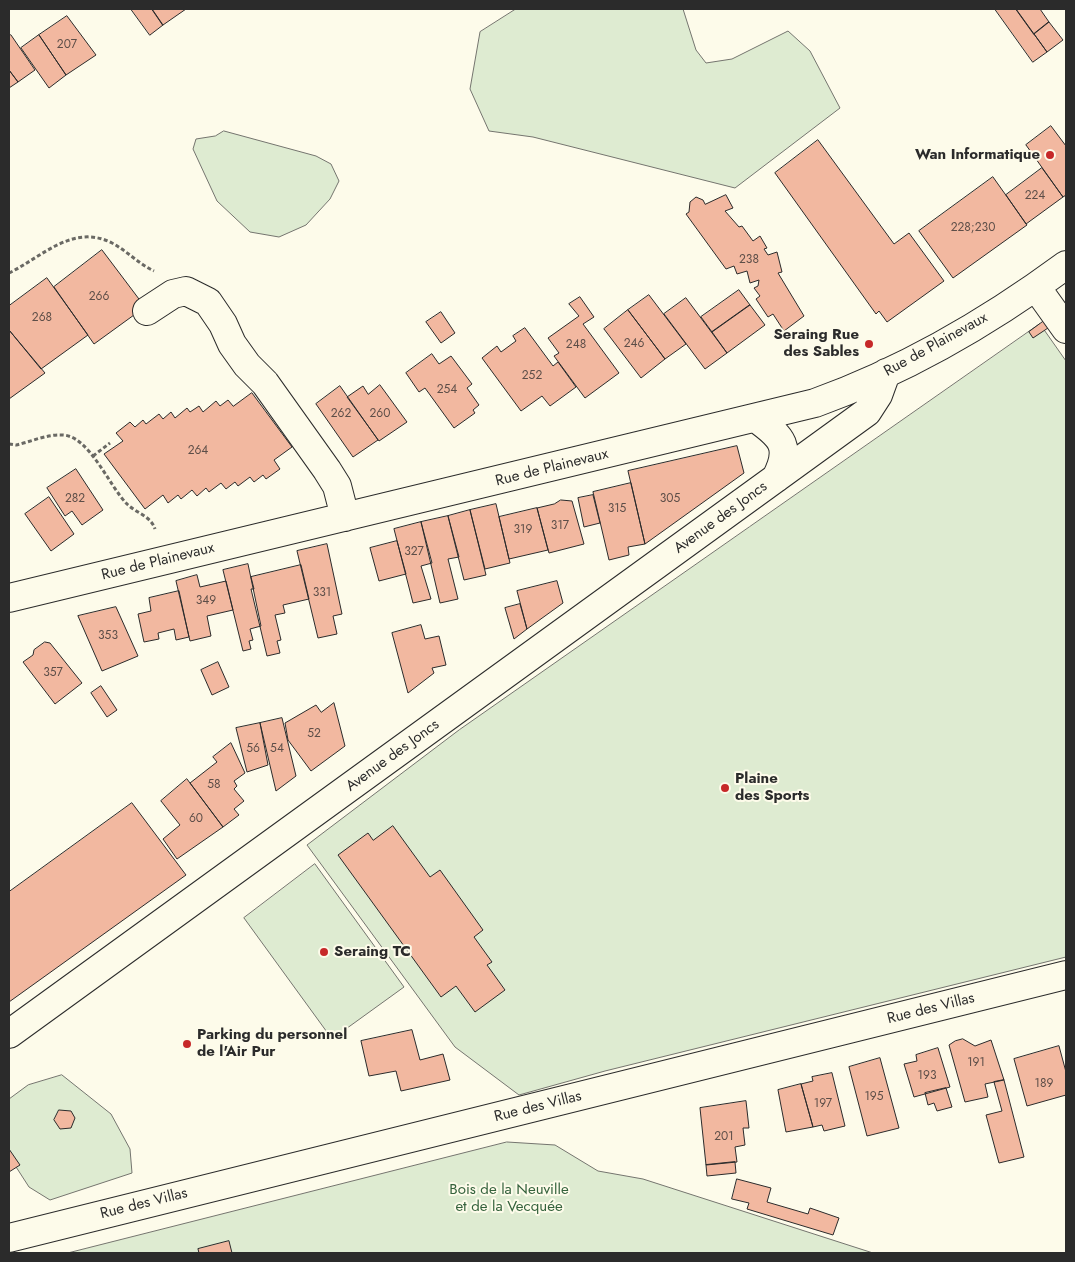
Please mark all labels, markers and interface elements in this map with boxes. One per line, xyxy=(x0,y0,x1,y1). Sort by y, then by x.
house number: 207 xyxy=(57,38,77,52)
place label: Wan Informatique xyxy=(915,146,1040,164)
marker: Wan Informatique xyxy=(1044,149,1056,161)
house number: 224 xyxy=(1025,189,1045,203)
house number: 228;230 xyxy=(951,221,995,235)
house number: 238 xyxy=(739,253,759,267)
house number: 266 xyxy=(89,290,109,304)
street label: Rue de Plainevaux xyxy=(881,309,991,381)
house number: 268 xyxy=(32,311,52,325)
place label: Seraing Rue des Sables xyxy=(773,326,859,361)
house number: 246 xyxy=(624,337,644,351)
house number: 248 xyxy=(566,338,586,352)
marker: Seraing Rue des Sables xyxy=(863,338,875,350)
house number: 252 xyxy=(522,369,542,383)
house number: 254 xyxy=(437,383,457,397)
house number: 262 xyxy=(331,407,351,421)
house number: 260 xyxy=(370,407,390,421)
house number: 264 xyxy=(188,444,208,458)
street label: Rue de Plainevaux xyxy=(494,445,610,491)
street label: Avenue des Joncs xyxy=(671,478,771,558)
house number: 282 xyxy=(65,492,85,506)
house number: 305 xyxy=(660,492,680,506)
house number: 315 xyxy=(608,502,626,516)
house number: 317 xyxy=(551,519,569,533)
house number: 319 xyxy=(514,523,532,537)
street label: Rue de Plainevaux xyxy=(100,539,216,585)
house number: 327 xyxy=(404,545,424,559)
house number: 331 xyxy=(313,586,331,600)
house number: 349 xyxy=(196,594,216,608)
house number: 353 xyxy=(98,629,118,643)
house number: 357 xyxy=(43,666,63,680)
street label: Avenue des Joncs xyxy=(343,716,443,796)
house number: 52 xyxy=(307,727,321,741)
house number: 56 xyxy=(246,742,260,756)
house number: 54 xyxy=(270,742,284,756)
place label: Plaine des Sports xyxy=(735,770,809,805)
house number: 58 xyxy=(207,778,221,792)
marker: Plaine des Sports xyxy=(719,782,731,794)
house number: 60 xyxy=(189,812,203,826)
place label: Seraing TC xyxy=(334,943,411,961)
marker: Seraing TC xyxy=(318,946,330,958)
street label: Rue des Villas xyxy=(886,989,976,1029)
place label: Parking du personnel de l'Air Pur xyxy=(197,1026,347,1061)
marker: Parking du personnel de l'Air Pur xyxy=(181,1038,193,1050)
house number: 191 xyxy=(967,1056,985,1070)
house number: 193 xyxy=(918,1069,936,1083)
house number: 189 xyxy=(1035,1077,1053,1091)
street label: Rue des Villas xyxy=(493,1087,583,1127)
house number: 195 xyxy=(864,1090,884,1104)
house number: 197 xyxy=(814,1097,832,1111)
house number: 201 xyxy=(714,1130,734,1144)
park label: Bois de la Neuville et de la Vecquée xyxy=(449,1181,569,1216)
street label: Rue des Villas xyxy=(99,1184,189,1224)

